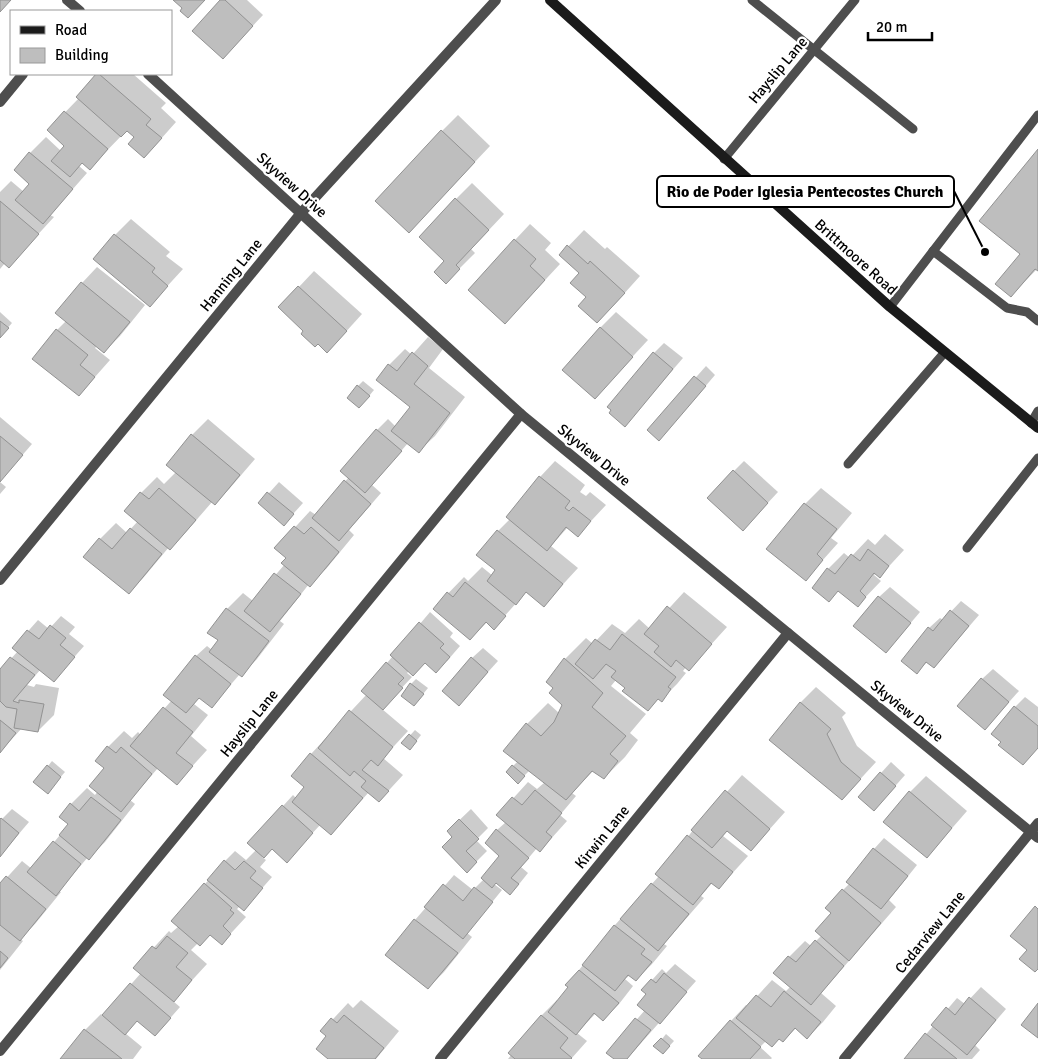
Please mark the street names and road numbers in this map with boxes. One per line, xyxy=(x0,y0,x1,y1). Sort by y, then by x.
street label: Hayslip Lane xyxy=(745,33,811,107)
street label: Skyview Drive xyxy=(253,149,331,221)
street label: Brittmoore Road xyxy=(811,215,901,299)
street label: Hanning Lane xyxy=(196,235,266,315)
street label: Skyview Drive xyxy=(554,420,634,490)
street label: Skyview Drive xyxy=(867,676,947,746)
street label: Hayslip Lane xyxy=(216,686,282,760)
street label: Kirwin Lane xyxy=(571,802,633,872)
street label: Cedarview Lane xyxy=(891,887,969,977)

